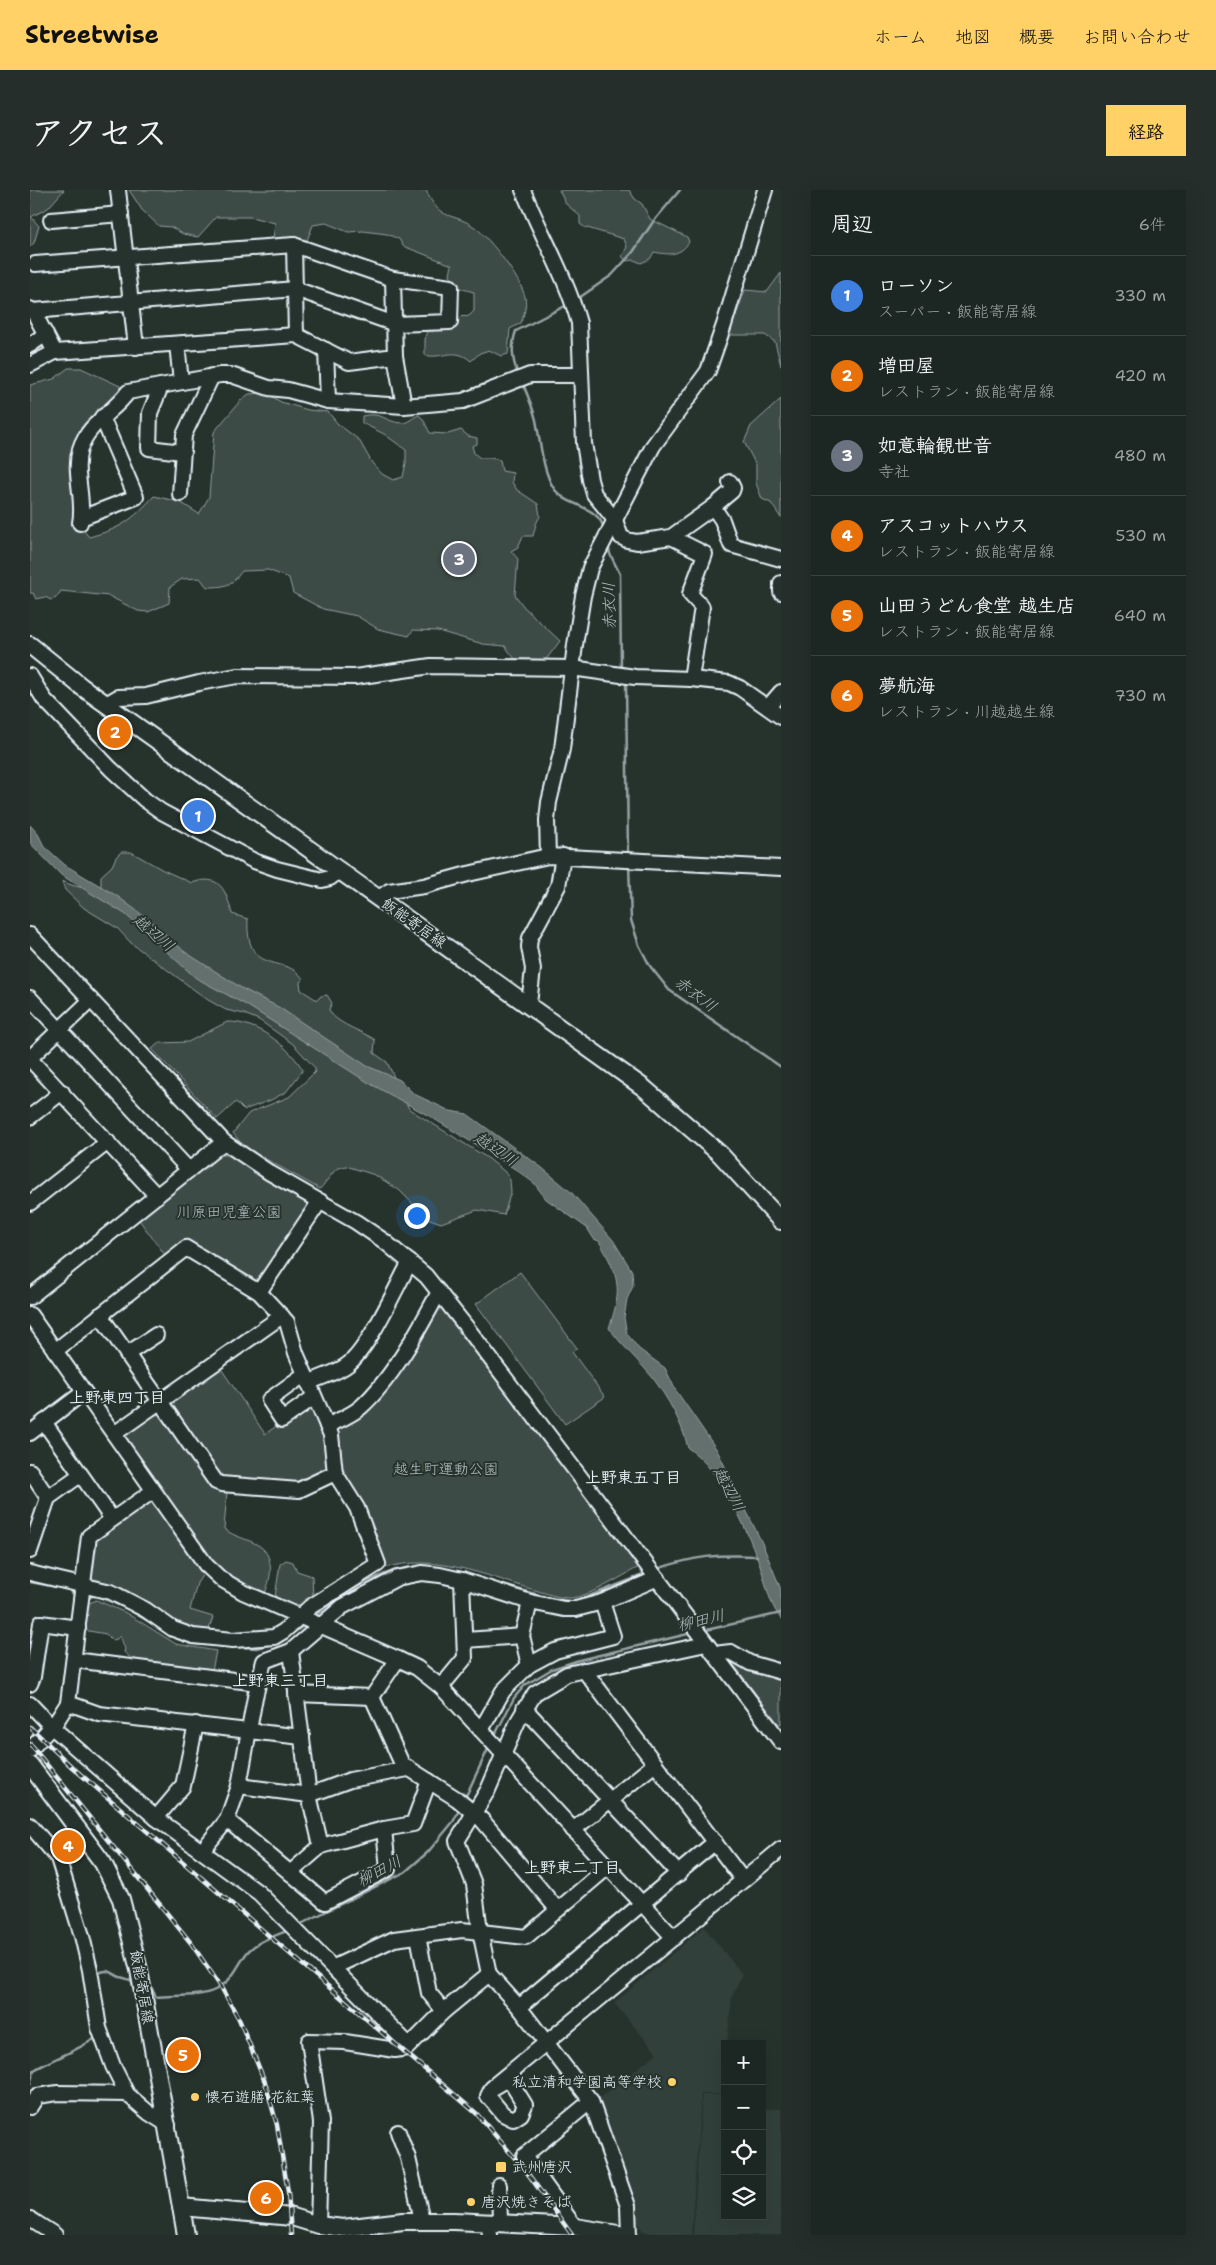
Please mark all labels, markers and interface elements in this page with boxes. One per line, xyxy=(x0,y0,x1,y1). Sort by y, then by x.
text: Streetwise xyxy=(25,19,159,51)
text: ホーム xyxy=(874,25,927,49)
text: 地図 xyxy=(955,25,991,49)
text: 概要 xyxy=(1019,25,1055,49)
text: お問い合わせ xyxy=(1083,25,1191,49)
button: 経路 xyxy=(1106,105,1186,156)
text: アクセス xyxy=(30,109,168,156)
text: 周辺 xyxy=(831,210,873,238)
text: 6件 xyxy=(1139,214,1166,235)
text: ローソン xyxy=(878,273,954,298)
text: 1 xyxy=(843,285,851,306)
text: 330 m xyxy=(1114,285,1166,306)
text: スーパー · 飯能寄居線 xyxy=(878,301,1037,322)
text: 増田屋 xyxy=(878,353,935,378)
text: 2 xyxy=(841,365,853,386)
text: 420 m xyxy=(1115,365,1166,386)
text: レストラン · 飯能寄居線 xyxy=(878,381,1055,402)
text: 如意輪観世音 xyxy=(878,433,992,458)
text: 3 xyxy=(841,445,853,466)
text: 480 m xyxy=(1114,445,1166,466)
text: 寺社 xyxy=(878,461,910,482)
text: アスコットハウス xyxy=(878,513,1029,538)
text: 4 xyxy=(841,525,853,546)
text: 530 m xyxy=(1116,525,1166,546)
pin: 3 xyxy=(443,540,475,578)
text: レストラン · 飯能寄居線 xyxy=(878,541,1055,562)
water label: 赤衣川 xyxy=(598,582,620,630)
text: 山田うどん食堂 越生店 xyxy=(878,593,1075,618)
text: 5 xyxy=(842,605,852,626)
text: 640 m xyxy=(1114,605,1166,626)
text: レストラン · 飯能寄居線 xyxy=(878,621,1055,642)
text: 夢航海 xyxy=(878,673,935,698)
text: 6 xyxy=(841,685,853,706)
text: 730 m xyxy=(1115,685,1166,706)
text: レストラン · 川越越生線 xyxy=(878,701,1055,722)
pin: 2 xyxy=(99,713,131,751)
pin: 1 xyxy=(182,797,214,835)
street label: 飯能寄居線 xyxy=(378,893,450,953)
water label: 越辺川 xyxy=(128,909,179,956)
water label: 赤衣川 xyxy=(671,971,721,1017)
water label: 越辺川 xyxy=(469,1126,522,1171)
park label: 川原田児童公園 xyxy=(176,1202,282,1222)
your location xyxy=(404,1203,430,1229)
district label: 上野東四丁目 xyxy=(69,1387,165,1408)
park label: 越生町運動公園 xyxy=(393,1459,499,1479)
water label: 越辺川 xyxy=(708,1462,750,1515)
district label: 上野東五丁目 xyxy=(585,1467,681,1488)
water label: 柳田川 xyxy=(675,1604,727,1636)
district label: 上野東三丁目 xyxy=(232,1670,328,1691)
pin: 4 xyxy=(52,1827,84,1865)
water label: 柳田川 xyxy=(353,1850,405,1892)
district label: 上野東二丁目 xyxy=(524,1857,620,1878)
street label: 飯能寄居線 xyxy=(126,1948,158,2026)
pin: 5 xyxy=(167,2036,199,2074)
map controls xyxy=(721,2040,766,2220)
button: + xyxy=(721,2040,766,2085)
place label: 私立清和学園高等学校 xyxy=(512,2072,662,2092)
marker: 私立清和学園高等学校 xyxy=(666,2076,678,2088)
button: − xyxy=(721,2085,766,2130)
place label: 懐石遊膳 花紅葉 xyxy=(205,2087,315,2107)
marker: 懐石遊膳 花紅葉 xyxy=(189,2091,201,2103)
button: locate xyxy=(721,2130,766,2175)
place label: 武州唐沢 xyxy=(512,2157,572,2177)
marker: 武州唐沢 xyxy=(494,2160,508,2174)
button: layers xyxy=(721,2175,766,2220)
pin: 6 xyxy=(250,2179,282,2217)
place label: 唐沢焼きそば xyxy=(481,2192,571,2212)
marker: 唐沢焼きそば xyxy=(465,2196,477,2208)

